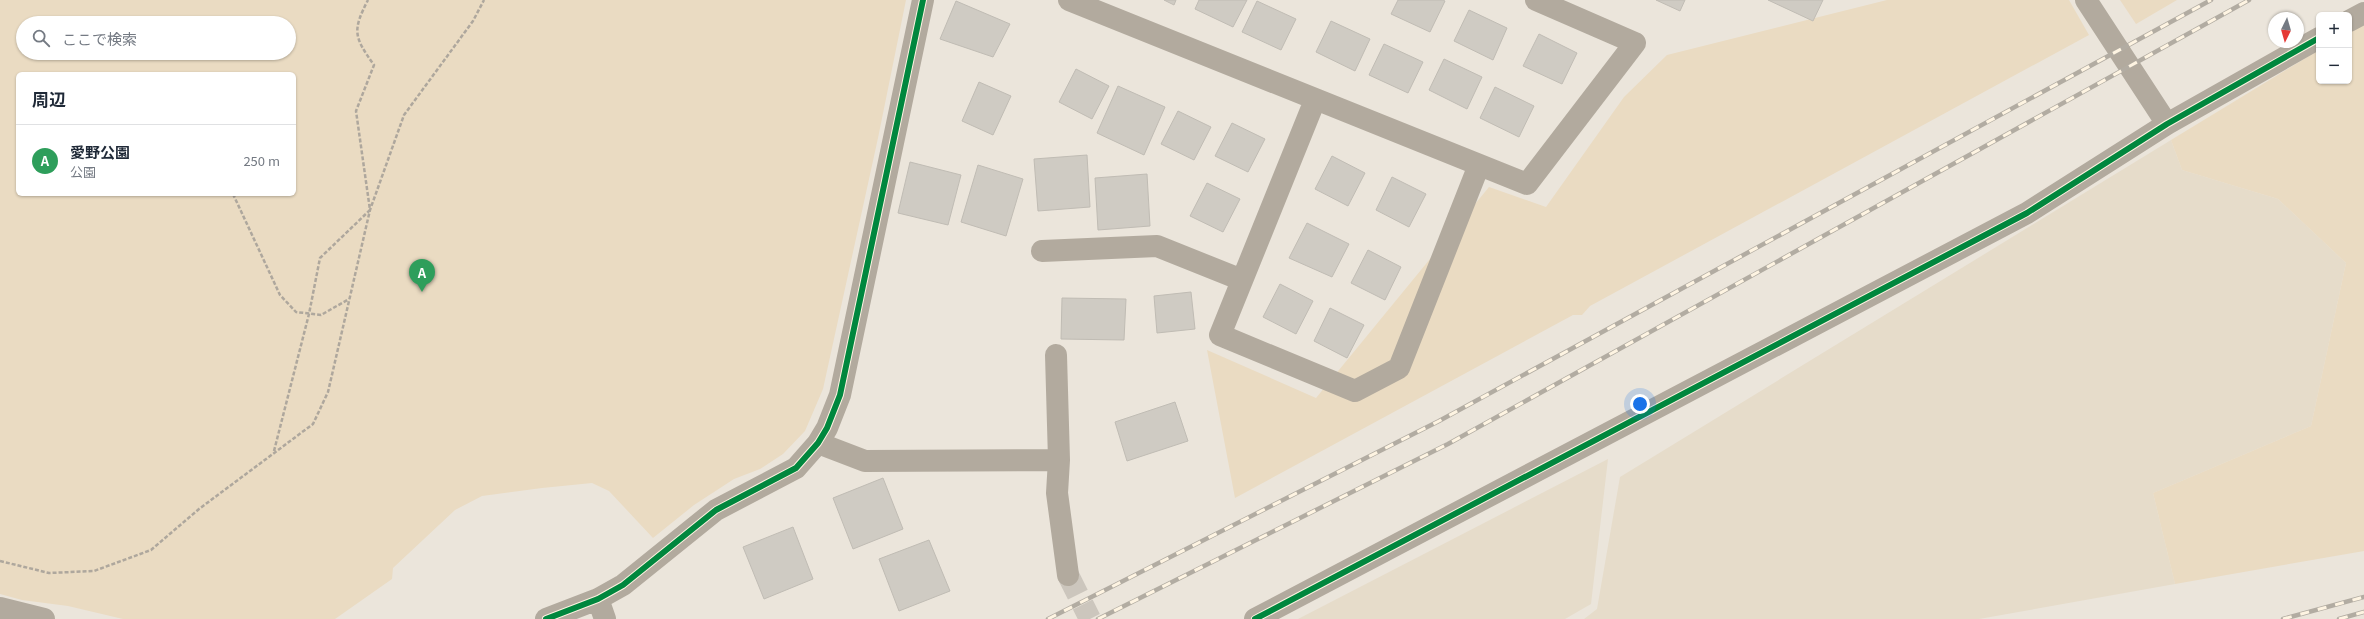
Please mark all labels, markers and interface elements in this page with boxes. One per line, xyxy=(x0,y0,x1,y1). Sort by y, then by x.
north arrow xyxy=(2268,12,2304,48)
map controls xyxy=(2316,12,2352,84)
button: + xyxy=(2316,12,2352,48)
search box xyxy=(16,16,296,60)
icon: search xyxy=(30,27,52,49)
text: ここで検索 xyxy=(62,28,137,49)
button: − xyxy=(2316,48,2352,84)
text: 周辺 xyxy=(32,86,66,111)
text: 愛野公園 xyxy=(70,141,130,162)
text: A xyxy=(41,151,49,170)
text: 250 m xyxy=(243,151,280,170)
text: 公園 xyxy=(70,162,96,181)
pin: A xyxy=(409,259,435,292)
your location xyxy=(1630,394,1650,414)

